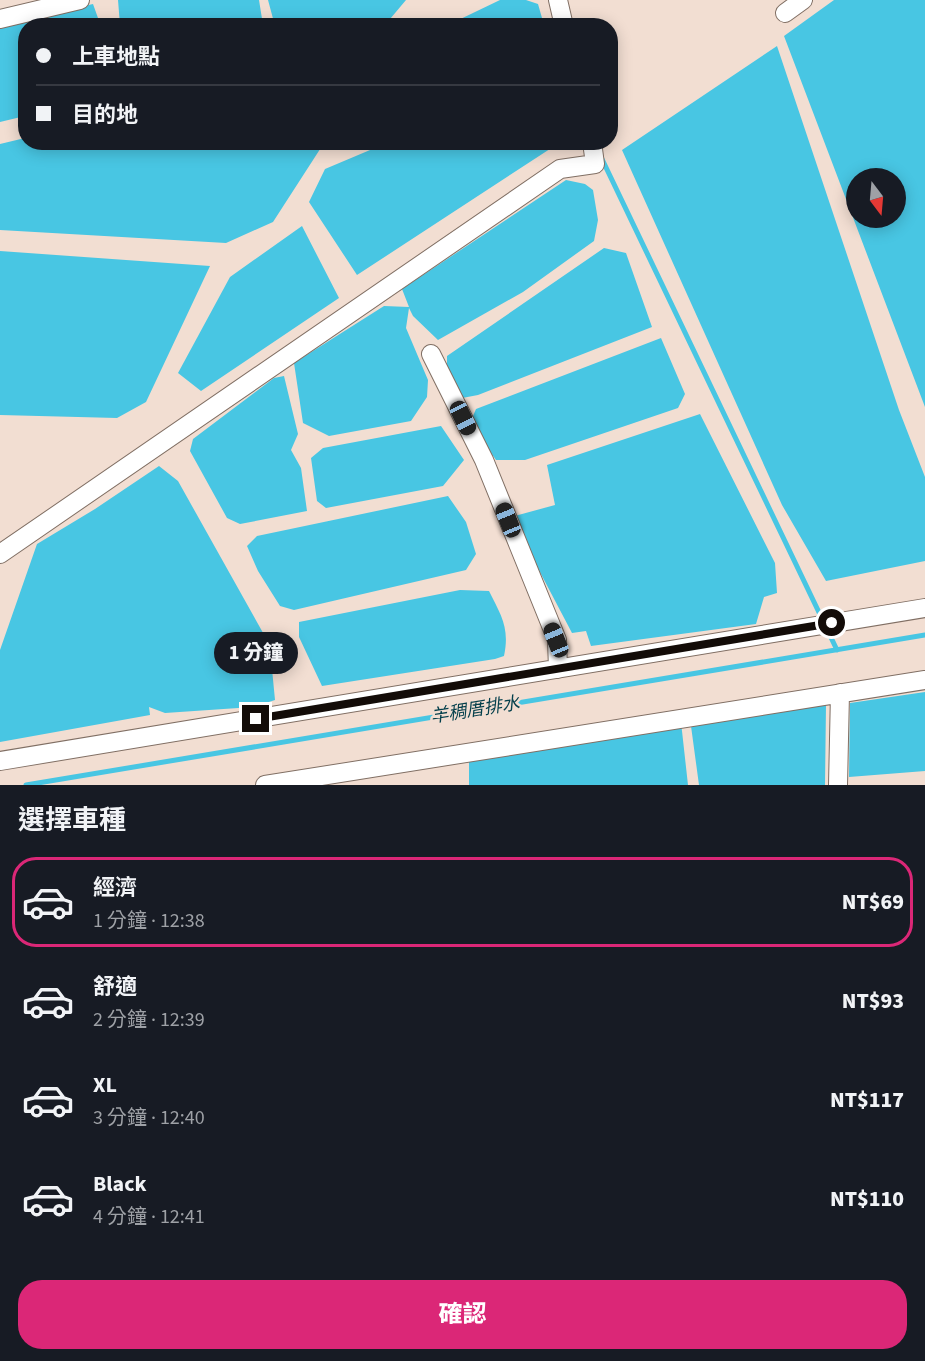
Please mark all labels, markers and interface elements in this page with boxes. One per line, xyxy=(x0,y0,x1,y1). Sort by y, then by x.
text: 上車地點 xyxy=(72,41,160,73)
text: 目的地 xyxy=(72,99,138,131)
north arrow xyxy=(846,168,906,228)
map controls xyxy=(846,168,906,228)
car xyxy=(447,398,479,438)
car xyxy=(493,500,523,540)
route start xyxy=(818,609,845,636)
car xyxy=(541,620,571,660)
callout: 1 分鐘 xyxy=(214,632,298,674)
text: 1 分鐘 xyxy=(229,639,283,667)
water label: 羊稠厝排水 xyxy=(429,690,522,729)
route end xyxy=(242,705,269,732)
text: 選擇車種 xyxy=(18,801,126,840)
text: 經濟 xyxy=(93,872,137,904)
icon: car xyxy=(21,875,75,929)
text: NT$69 xyxy=(842,886,904,918)
text: 1 分鐘 · 12:38 xyxy=(93,907,205,935)
text: 舒適 xyxy=(93,971,137,1003)
icon: car xyxy=(21,974,75,1028)
text: NT$93 xyxy=(842,985,904,1017)
text: 2 分鐘 · 12:39 xyxy=(93,1006,205,1034)
text: XL xyxy=(93,1069,117,1101)
icon: car xyxy=(21,1073,75,1127)
text: NT$117 xyxy=(830,1084,904,1116)
text: 3 分鐘 · 12:40 xyxy=(93,1104,205,1132)
text: Black xyxy=(93,1168,147,1200)
icon: car xyxy=(21,1172,75,1226)
text: NT$110 xyxy=(830,1183,904,1215)
text: 4 分鐘 · 12:41 xyxy=(93,1203,205,1231)
button: 確認 xyxy=(18,1280,907,1349)

